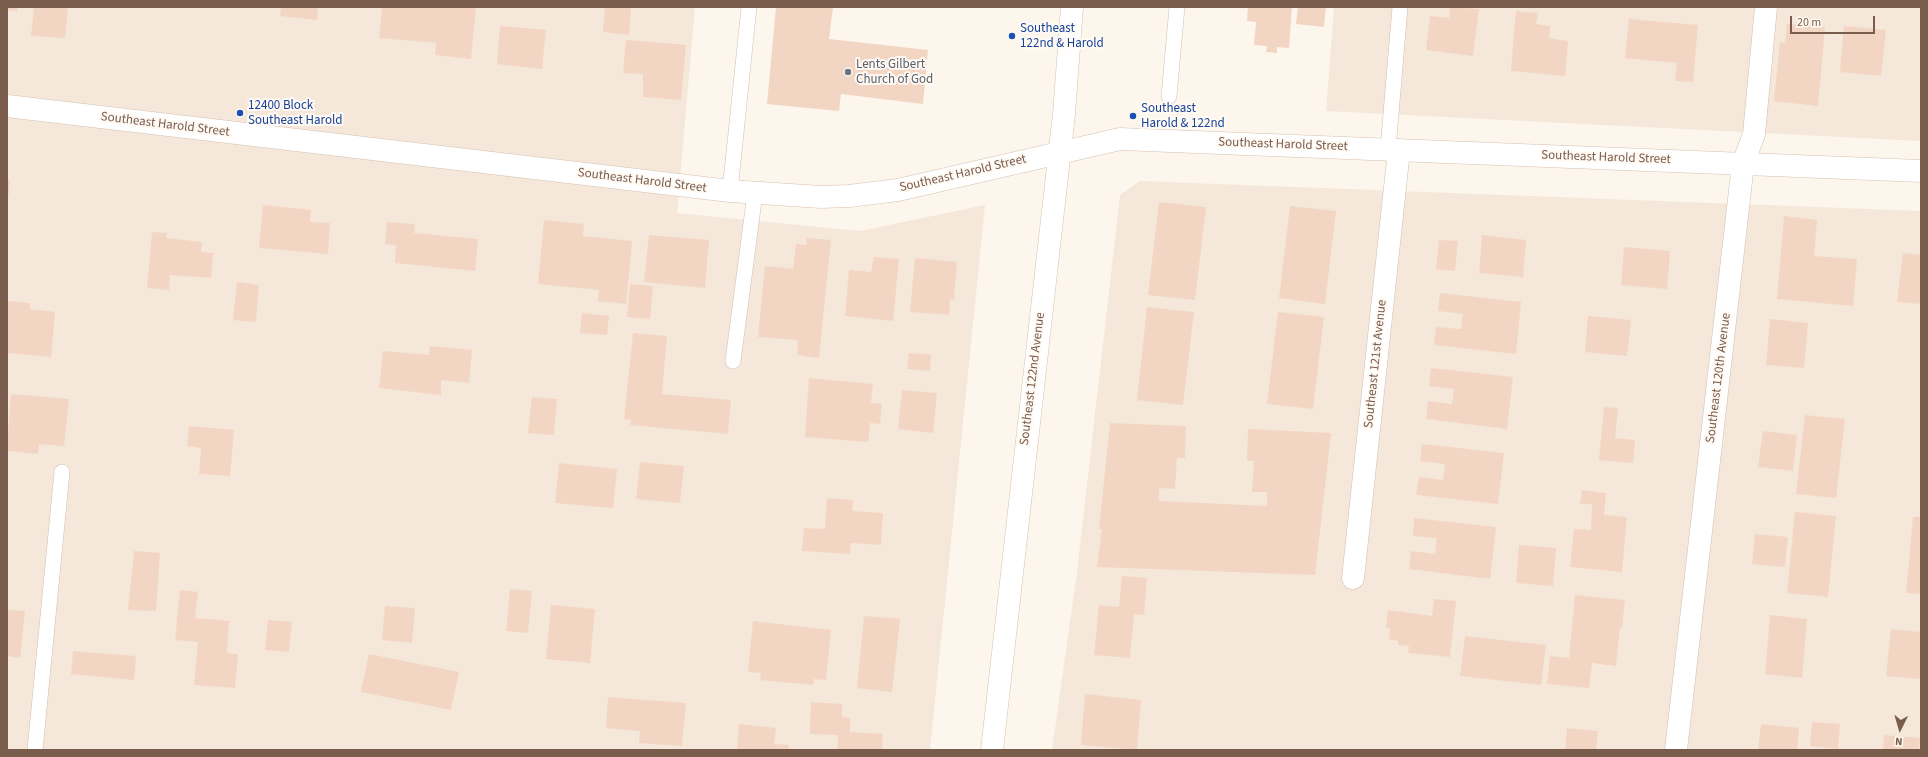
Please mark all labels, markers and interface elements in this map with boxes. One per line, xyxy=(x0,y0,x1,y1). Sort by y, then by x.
scale bar xyxy=(1792,8,1877,34)
text: 20 m xyxy=(1797,14,1821,31)
place label: Southeast 122nd & Harold xyxy=(1020,21,1104,52)
marker: Southeast 122nd & Harold xyxy=(1007,31,1017,41)
place label: Lents Gilbert Church of God xyxy=(856,57,933,88)
marker: Lents Gilbert Church of God xyxy=(843,67,853,77)
place label: 12400 Block Southeast Harold xyxy=(248,98,343,129)
place label: Southeast Harold & 122nd xyxy=(1141,101,1225,132)
marker: 12400 Block Southeast Harold xyxy=(235,108,245,118)
street label: Southeast Harold Street xyxy=(100,109,230,141)
marker: Southeast Harold & 122nd xyxy=(1128,111,1138,121)
street label: Southeast Harold Street xyxy=(1218,135,1348,155)
street label: Southeast Harold Street xyxy=(1541,148,1671,168)
street label: Southeast Harold Street xyxy=(898,152,1028,196)
street label: Southeast Harold Street xyxy=(577,165,707,197)
street label: Southeast 121st Avenue xyxy=(1361,299,1391,429)
street label: Southeast 122nd Avenue xyxy=(1017,312,1049,446)
street label: Southeast 120th Avenue xyxy=(1703,312,1735,444)
north arrow xyxy=(1880,709,1920,749)
text: N xyxy=(1895,734,1903,749)

